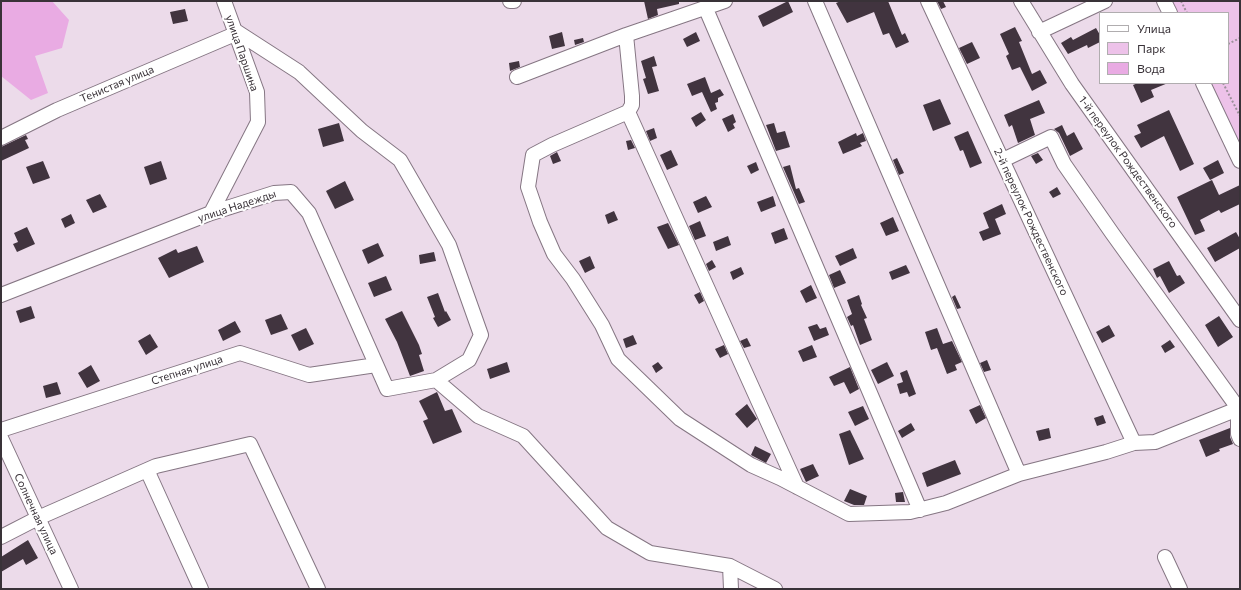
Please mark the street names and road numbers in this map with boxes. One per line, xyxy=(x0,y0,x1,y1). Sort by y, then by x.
street label: улица Паршина xyxy=(223,13,261,93)
street label: Тенистая улица xyxy=(78,63,156,105)
street label: 1-й переулок Рождественского xyxy=(1076,94,1180,230)
street label: 2-й переулок Рождественского xyxy=(991,146,1071,298)
street label: улица Надежды xyxy=(196,187,278,225)
street label: Степная улица xyxy=(150,352,224,388)
street label: Солнечная улица xyxy=(11,471,61,557)

